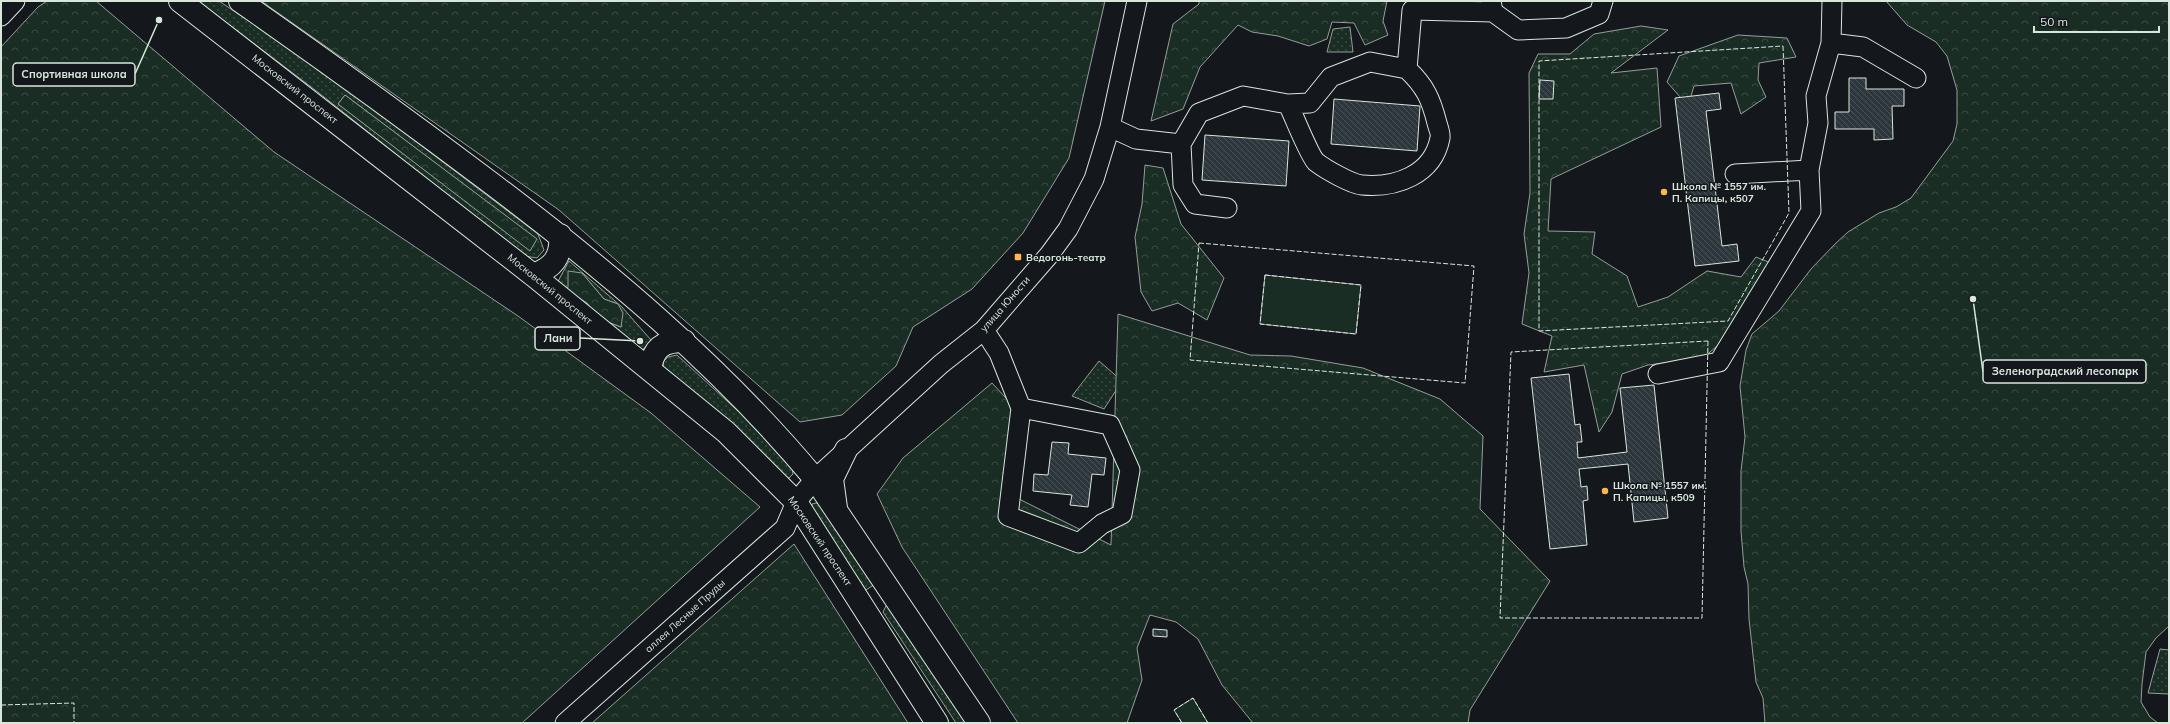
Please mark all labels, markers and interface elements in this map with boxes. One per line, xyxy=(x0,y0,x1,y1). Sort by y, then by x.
scale bar xyxy=(2034,8,2159,34)
text: 50 m xyxy=(2040,14,2068,29)
street label: Московский проспект xyxy=(249,51,341,127)
callout: Спортивная школа xyxy=(13,63,135,86)
text: Спортивная школа xyxy=(21,67,127,81)
place label: Школа № 1557 им. П. Капицы, к507 xyxy=(1672,180,1766,205)
marker: Школа № 1557 им. П. Капицы, к507 xyxy=(1659,187,1669,197)
street label: Московский проспект xyxy=(505,251,595,328)
place label: Ведогонь-театр xyxy=(1026,251,1106,264)
marker: Ведогонь-театр xyxy=(1013,252,1023,262)
street label: улица Юности xyxy=(977,273,1033,334)
callout: Лани xyxy=(535,327,580,350)
text: Лани xyxy=(543,331,573,345)
callout: Зеленоградский лесопарк xyxy=(1983,360,2146,383)
text: Зеленоградский лесопарк xyxy=(1992,364,2139,378)
place label: Школа № 1557 им. П. Капицы, к509 xyxy=(1613,479,1707,504)
marker: Школа № 1557 им. П. Капицы, к509 xyxy=(1600,486,1610,496)
street label: Московский проспект xyxy=(785,494,855,589)
street label: аллея Лесные Пруды xyxy=(642,576,728,656)

